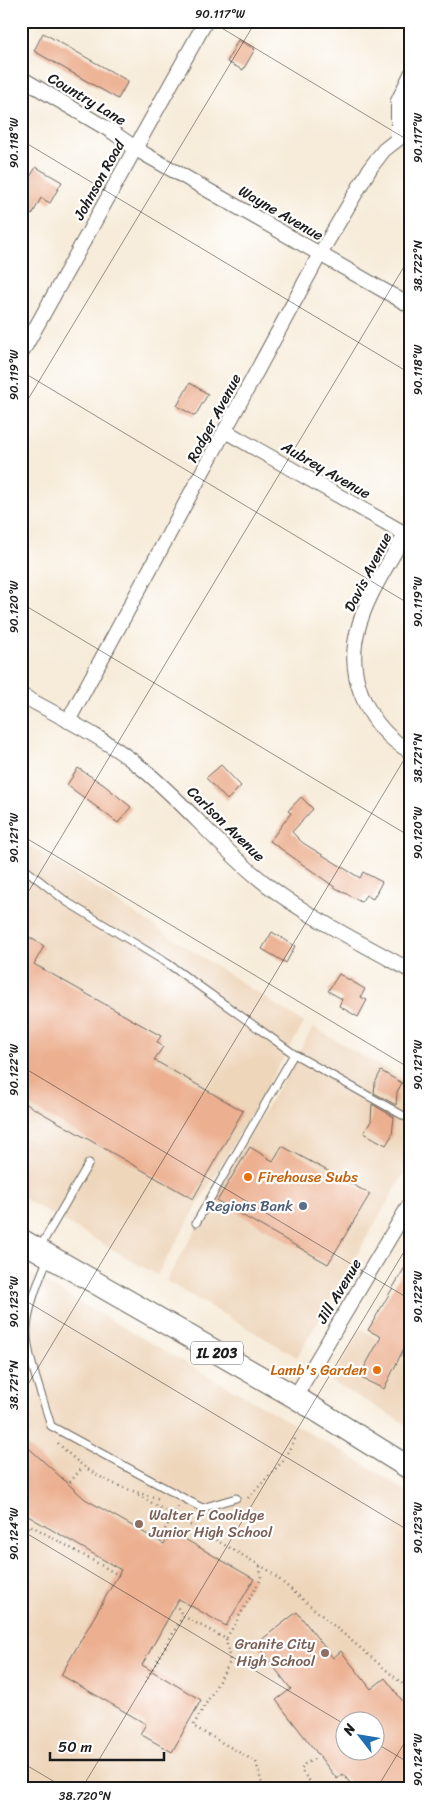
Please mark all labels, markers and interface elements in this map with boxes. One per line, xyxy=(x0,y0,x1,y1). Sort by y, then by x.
text: 90.117°W xyxy=(195,3,246,25)
street label: Country Lane xyxy=(43,65,132,133)
text: 90.117°W xyxy=(407,112,429,163)
text: 90.118°W xyxy=(3,117,25,168)
street label: Johnson Road xyxy=(66,134,132,226)
street label: Wayne Avenue xyxy=(234,178,329,248)
text: 38.722°N xyxy=(407,240,429,292)
text: 90.118°W xyxy=(407,344,429,395)
text: 90.119°W xyxy=(3,349,25,400)
street label: Rodger Avenue xyxy=(180,368,249,467)
street label: Aubrey Avenue xyxy=(276,433,376,506)
street label: Davis Avenue xyxy=(337,527,399,616)
text: 90.119°W xyxy=(407,576,429,627)
text: 90.120°W xyxy=(3,580,25,633)
text: 38.721°N xyxy=(407,732,429,783)
street label: Carlson Avenue xyxy=(181,780,272,869)
text: 90.120°W xyxy=(407,806,429,859)
text: 90.121°W xyxy=(3,812,25,863)
text: 90.121°W xyxy=(407,1039,429,1090)
text: 90.122°W xyxy=(3,1043,25,1096)
place label: Firehouse Subs xyxy=(258,1164,358,1190)
marker: Firehouse Subs xyxy=(242,1171,254,1183)
place label: Regions Bank xyxy=(206,1193,293,1219)
marker: Regions Bank xyxy=(297,1200,309,1212)
street label: Jill Avenue xyxy=(309,1253,369,1329)
text: 90.122°W xyxy=(407,1270,429,1323)
text: 90.123°W xyxy=(3,1275,25,1328)
road number: IL 203 xyxy=(191,1342,243,1365)
place label: Lamb's Garden xyxy=(271,1357,367,1383)
text: 38.721°N xyxy=(3,1359,25,1410)
marker: Lamb's Garden xyxy=(371,1364,383,1376)
text: 90.123°W xyxy=(407,1501,429,1554)
place label: Walter F Coolidge Junior High School xyxy=(148,1502,273,1545)
text: 90.124°W xyxy=(3,1507,25,1560)
marker: Walter F Coolidge Junior High School xyxy=(133,1518,145,1530)
place label: Granite City High School xyxy=(235,1631,316,1674)
marker: Granite City High School xyxy=(319,1647,331,1659)
north arrow xyxy=(334,1712,384,1762)
text: N xyxy=(336,1719,363,1741)
scale bar xyxy=(50,1729,164,1761)
text: 90.124°W xyxy=(407,1733,429,1786)
text: 50 m xyxy=(58,1734,93,1760)
text: 38.720°N xyxy=(59,1785,112,1807)

